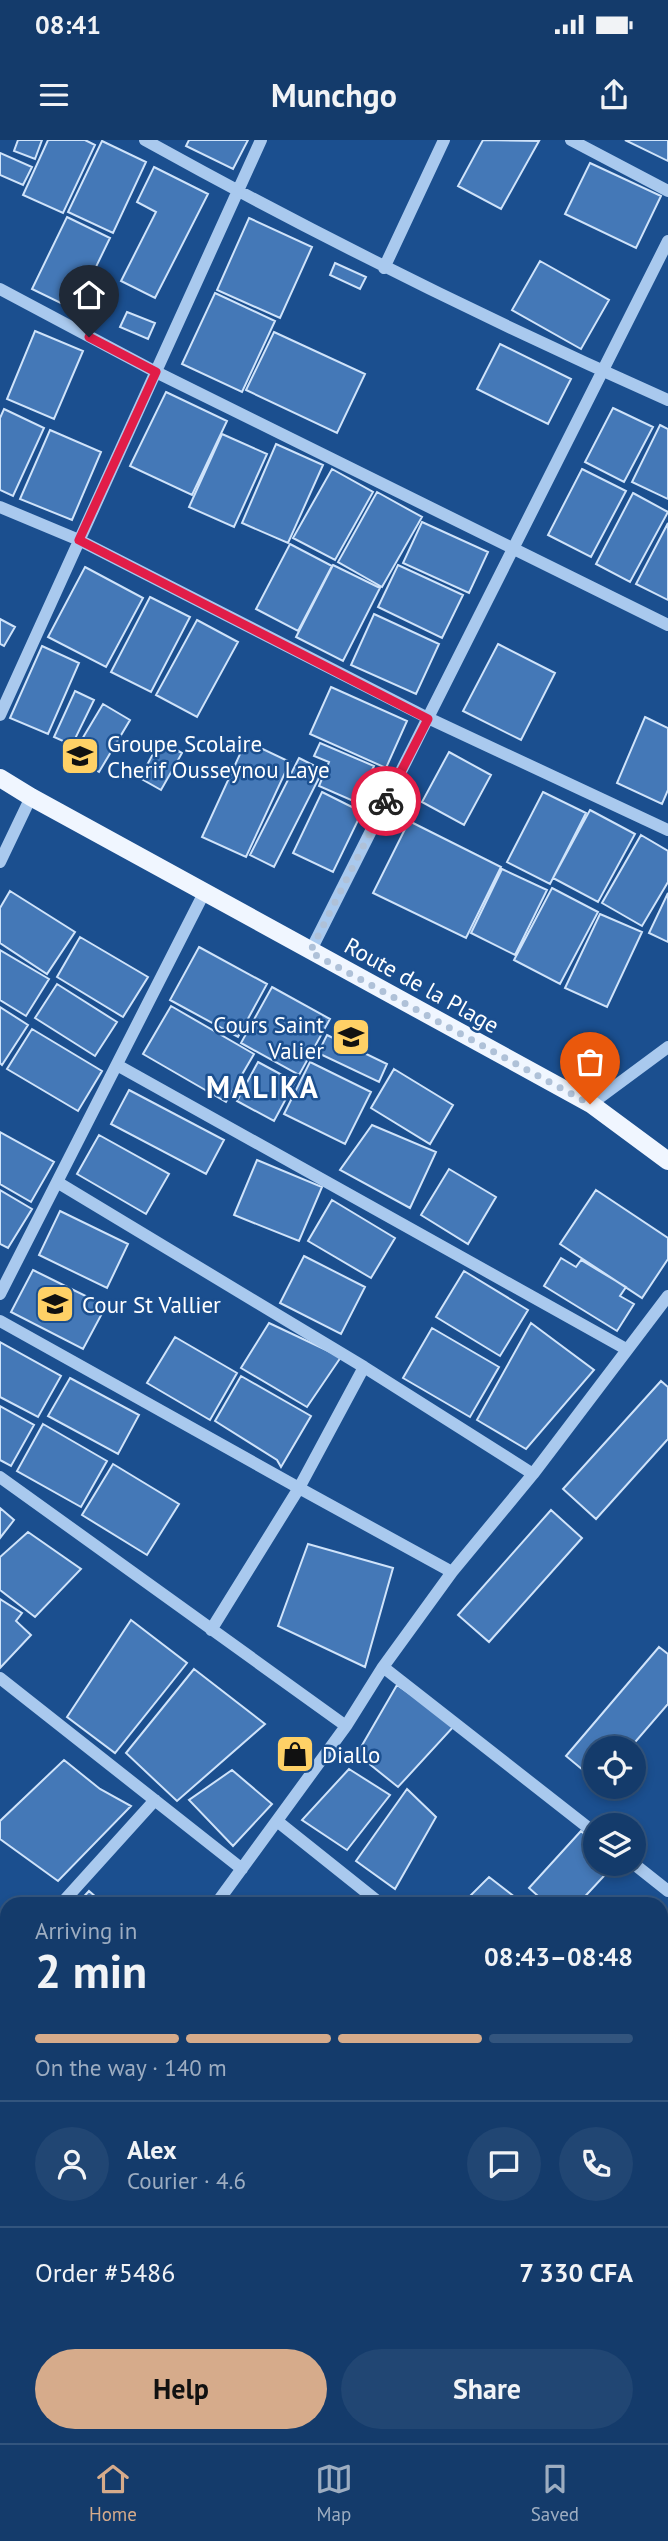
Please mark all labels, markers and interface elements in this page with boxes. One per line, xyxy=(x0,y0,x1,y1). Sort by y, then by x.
text: 08:41 xyxy=(35,8,101,41)
text: Munchgo xyxy=(271,74,397,116)
icon: menu xyxy=(35,76,73,114)
icon: share xyxy=(595,76,633,114)
pin xyxy=(59,265,119,337)
icon: home xyxy=(70,276,108,314)
place label: Groupe Scolaire Cherif Ousseynou Laye xyxy=(107,729,330,784)
school or university icon: Groupe Scolaire Cherif Ousseynou Laye xyxy=(59,735,101,777)
courier xyxy=(351,766,421,836)
icon: bike xyxy=(367,782,405,820)
street label: Route de la Plage xyxy=(340,931,504,1039)
place label: Cours Saint Valier xyxy=(213,1010,324,1065)
school or university icon: Cours Saint Valier xyxy=(330,1016,372,1058)
pin xyxy=(560,1032,620,1104)
icon: bag xyxy=(571,1043,609,1081)
district label: MALIKA xyxy=(206,1067,320,1106)
school or university icon: Cour St Vallier xyxy=(34,1283,76,1325)
place label: Cour St Vallier xyxy=(82,1290,221,1319)
shop icon: Diallo xyxy=(274,1733,316,1775)
map controls xyxy=(583,1736,646,1876)
button: locate xyxy=(583,1736,646,1799)
place label: Diallo xyxy=(322,1740,380,1769)
button: layers xyxy=(583,1813,646,1876)
text: Arriving in xyxy=(35,1916,137,1945)
text: 08:43–08:48 xyxy=(484,1940,633,1973)
text: 2 min xyxy=(35,1941,147,2001)
text: On the way · 140 m xyxy=(35,2053,227,2082)
button: person xyxy=(35,2127,109,2201)
button: chat xyxy=(467,2127,541,2201)
button: phone xyxy=(559,2127,633,2201)
text: Alex xyxy=(127,2133,177,2166)
text: Courier · 4.6 xyxy=(127,2166,246,2195)
text: Order #5486 xyxy=(35,2256,175,2289)
text: 7 330 CFA xyxy=(519,2256,633,2289)
button: Help xyxy=(35,2349,327,2429)
button: Share xyxy=(341,2349,633,2429)
tab: Home xyxy=(89,2460,137,2526)
tab: Map xyxy=(315,2460,353,2526)
tab: Saved xyxy=(531,2460,579,2526)

